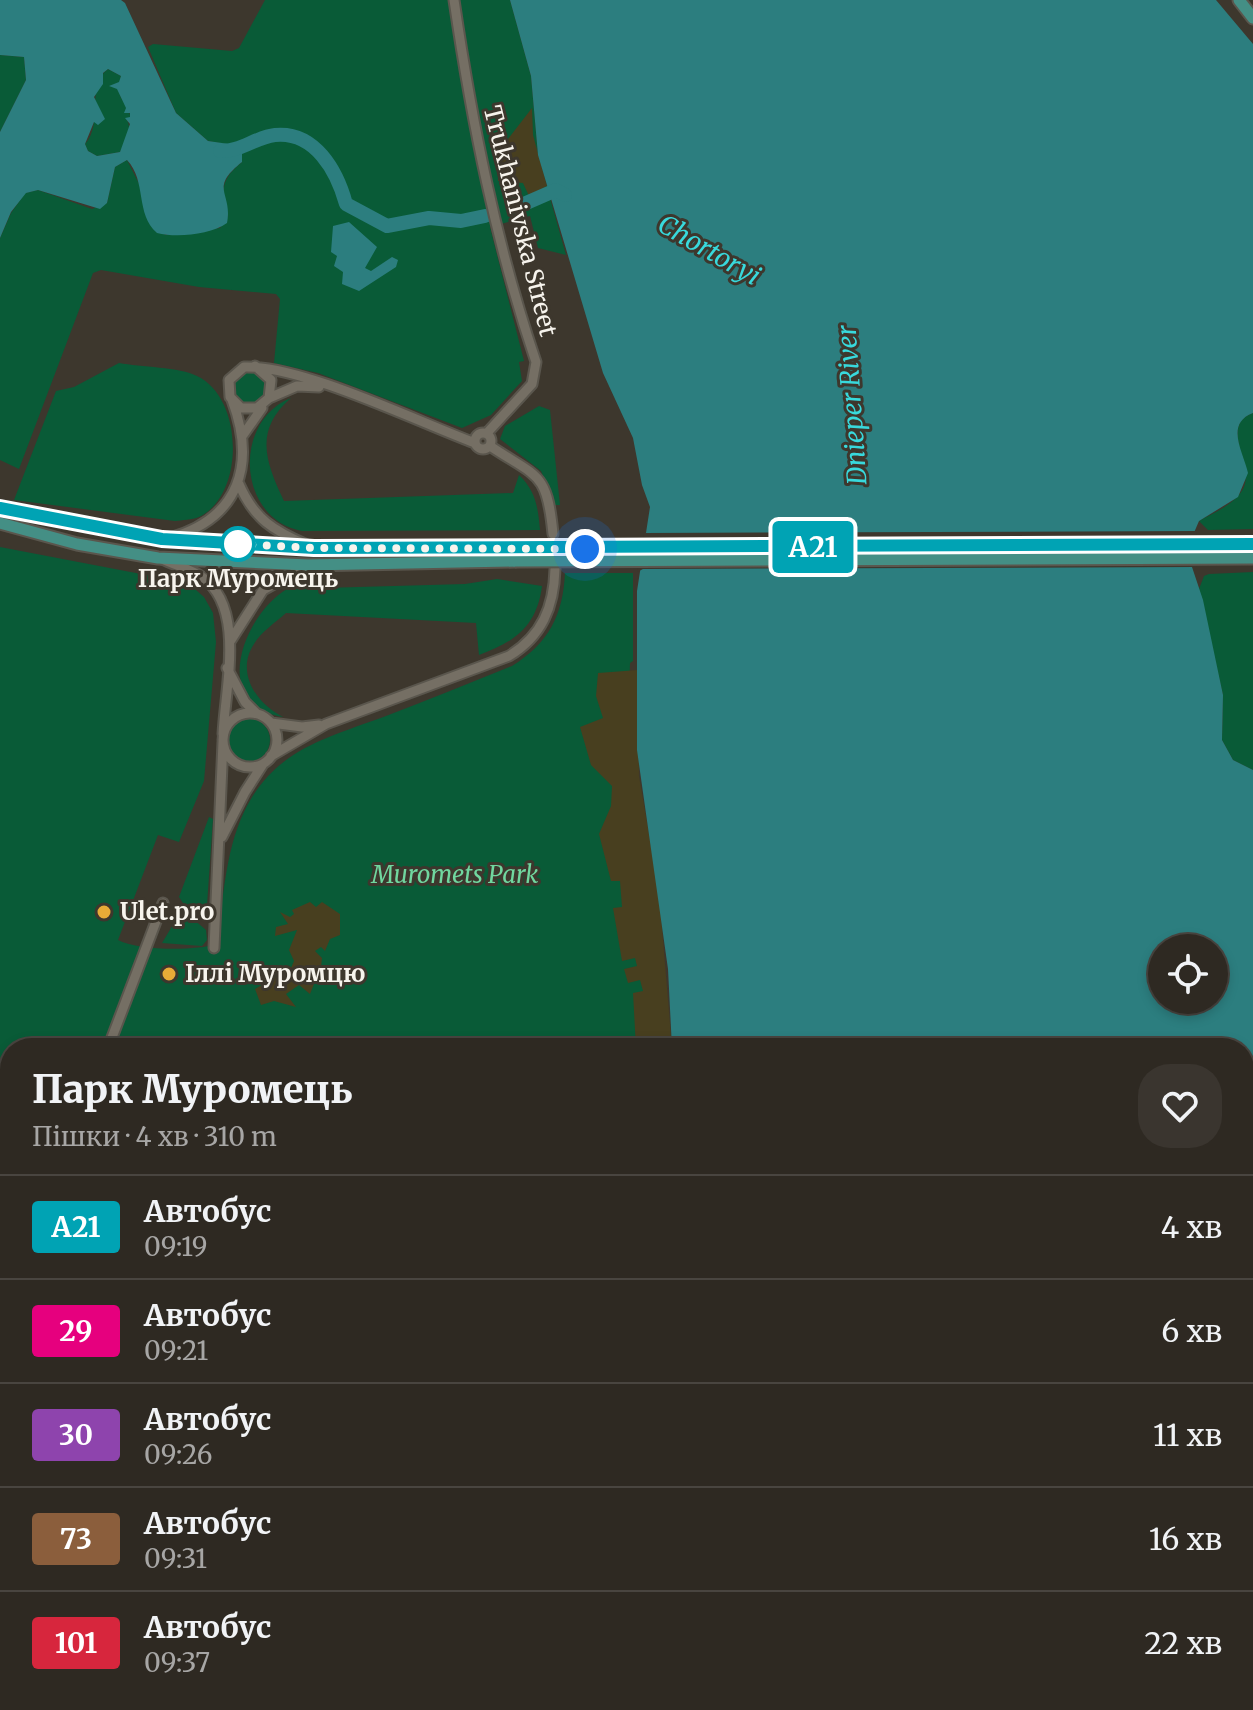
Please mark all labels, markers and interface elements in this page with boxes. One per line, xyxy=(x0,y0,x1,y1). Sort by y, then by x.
street label: Trukhanivska Street xyxy=(477,102,564,340)
water label: Chortoryi xyxy=(652,207,767,292)
water label: Dnieper River xyxy=(829,324,874,487)
line badge: А21 xyxy=(767,521,859,573)
marker: Парк Муромець xyxy=(221,527,255,561)
your location xyxy=(565,529,605,569)
text: А21 xyxy=(788,529,838,565)
place label: Парк Муромець xyxy=(138,563,338,594)
park label: Muromets Park xyxy=(371,859,538,890)
place label: Ulet.pro xyxy=(120,896,214,927)
marker: Ulet.pro xyxy=(95,903,113,921)
map controls xyxy=(1148,934,1228,1014)
button: locate xyxy=(1148,934,1228,1014)
place label: Іллі Муромцю xyxy=(185,958,365,989)
marker: Іллі Муромцю xyxy=(160,965,178,983)
button: heart xyxy=(1138,1064,1222,1148)
text: Парк Муромець xyxy=(32,1066,353,1113)
text: Пішки · 4 хв · 310 m xyxy=(32,1120,277,1153)
text: Автобус xyxy=(144,1192,271,1230)
text: 4 хв xyxy=(1161,1208,1222,1246)
text: А21 xyxy=(51,1209,101,1245)
text: 09:19 xyxy=(144,1230,208,1263)
text: Автобус xyxy=(144,1296,271,1334)
text: 6 хв xyxy=(1161,1312,1222,1350)
text: 29 xyxy=(59,1313,93,1349)
text: 09:21 xyxy=(144,1334,208,1367)
text: Автобус xyxy=(144,1400,271,1438)
text: 11 хв xyxy=(1153,1416,1222,1454)
text: 30 xyxy=(59,1417,93,1453)
text: 09:26 xyxy=(144,1438,212,1471)
text: Автобус xyxy=(144,1504,271,1542)
text: 16 хв xyxy=(1149,1520,1222,1558)
text: 73 xyxy=(60,1521,92,1557)
text: 09:31 xyxy=(144,1542,207,1575)
text: Автобус xyxy=(144,1608,271,1646)
text: 22 хв xyxy=(1144,1624,1222,1662)
text: 101 xyxy=(55,1625,97,1661)
text: 09:37 xyxy=(144,1646,210,1679)

